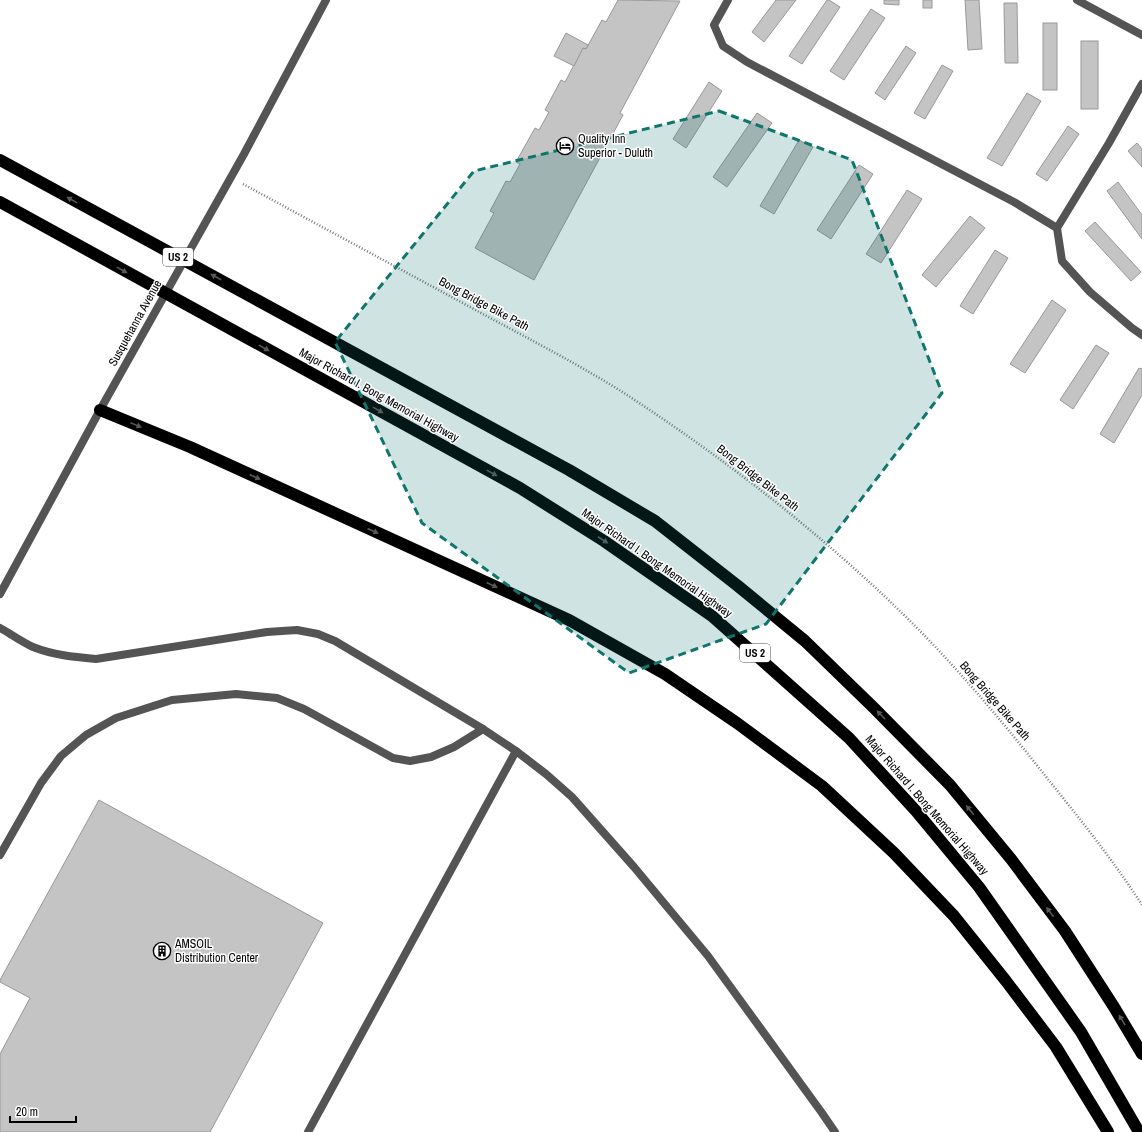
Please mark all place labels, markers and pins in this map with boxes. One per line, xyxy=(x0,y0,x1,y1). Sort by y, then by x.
place label: Quality Inn Superior - Duluth xyxy=(578,131,653,161)
hotel icon: Quality Inn Superior - Duluth xyxy=(555,136,575,156)
place label: AMSOIL Distribution Center xyxy=(174,936,259,966)
building icon: AMSOIL Distribution Center xyxy=(152,941,172,961)

